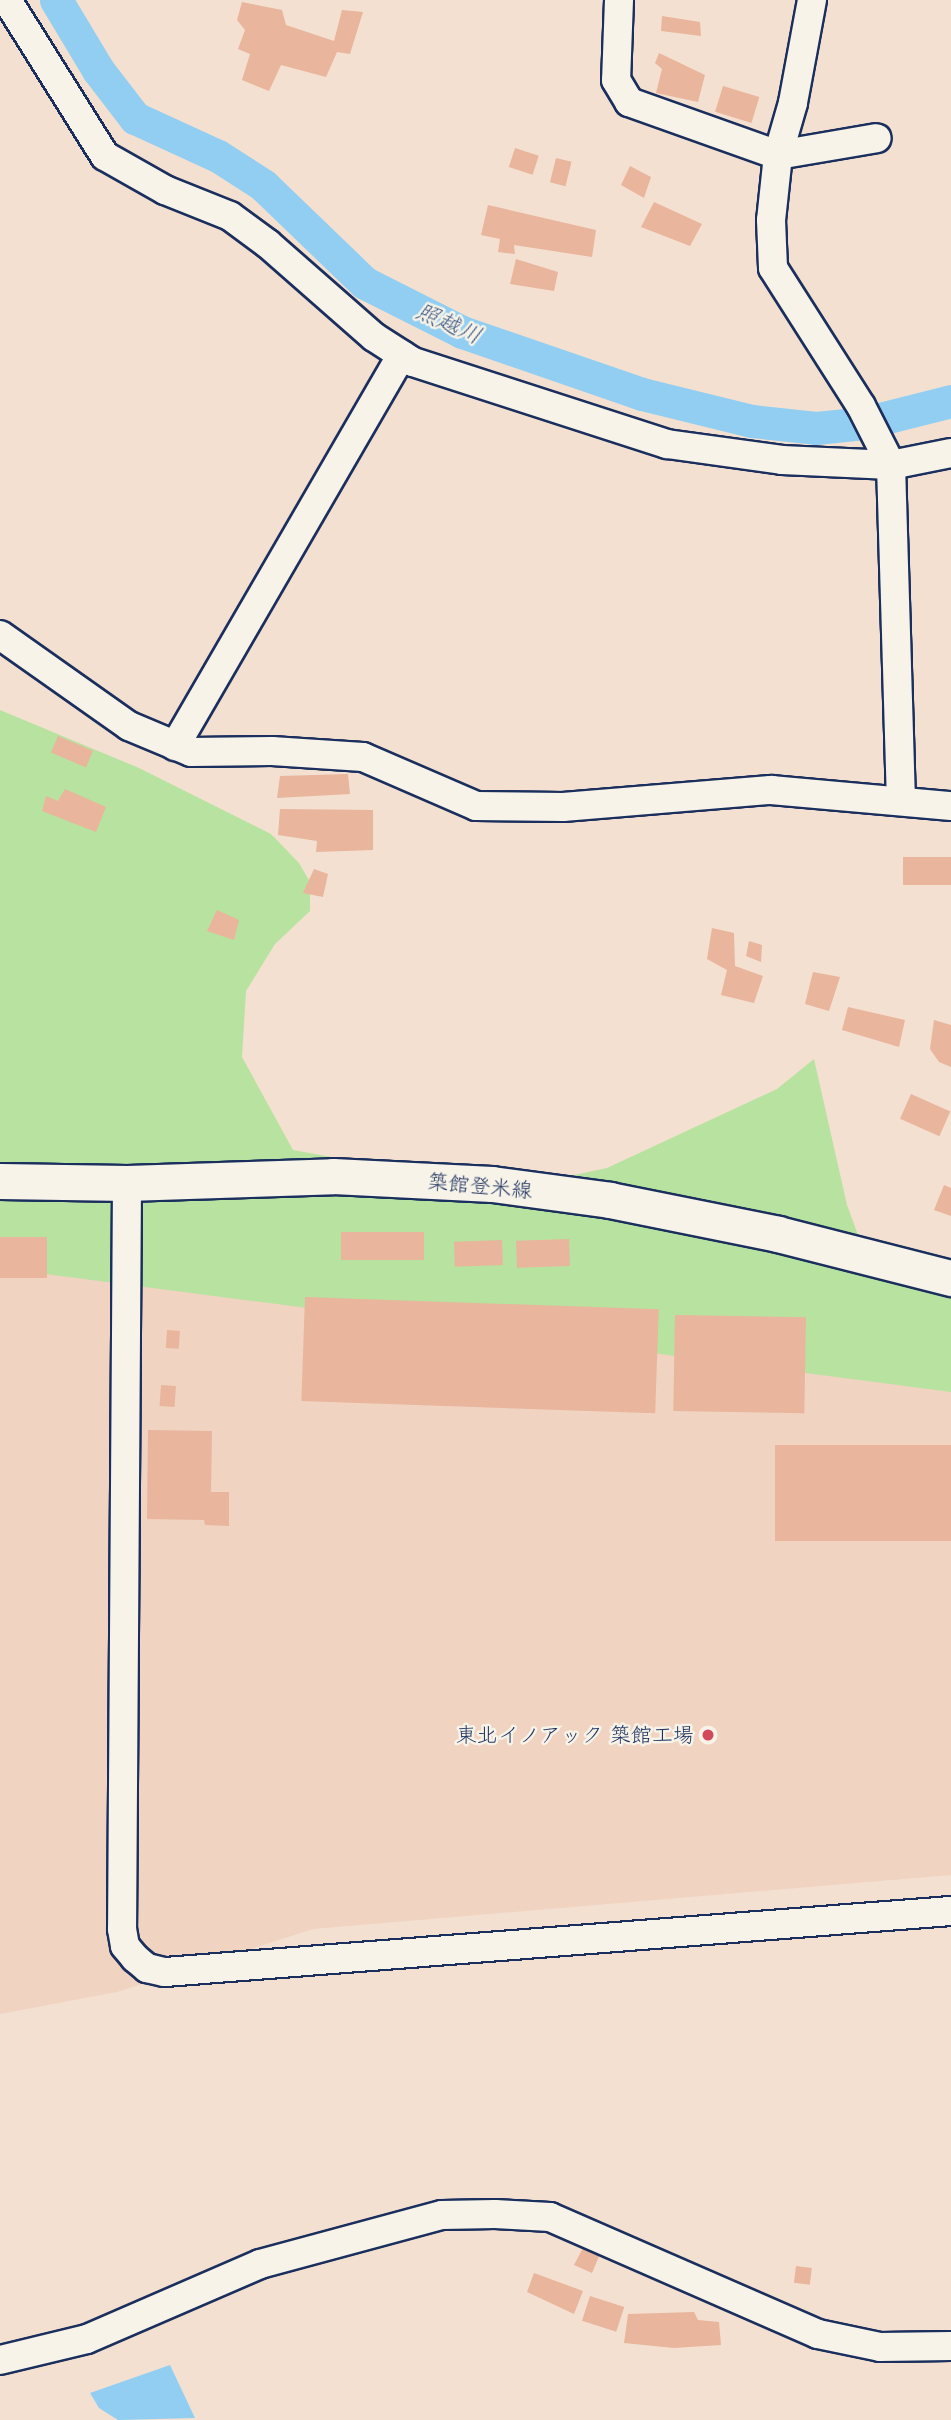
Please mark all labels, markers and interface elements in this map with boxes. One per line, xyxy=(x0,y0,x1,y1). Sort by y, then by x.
water label: 照越川 xyxy=(412,296,486,350)
street label: 築館登米線 xyxy=(427,1169,533,1203)
place label: 東北イノアック 築館工場 xyxy=(456,1722,694,1748)
marker: 東北イノアック 築館工場 xyxy=(700,1727,716,1743)

